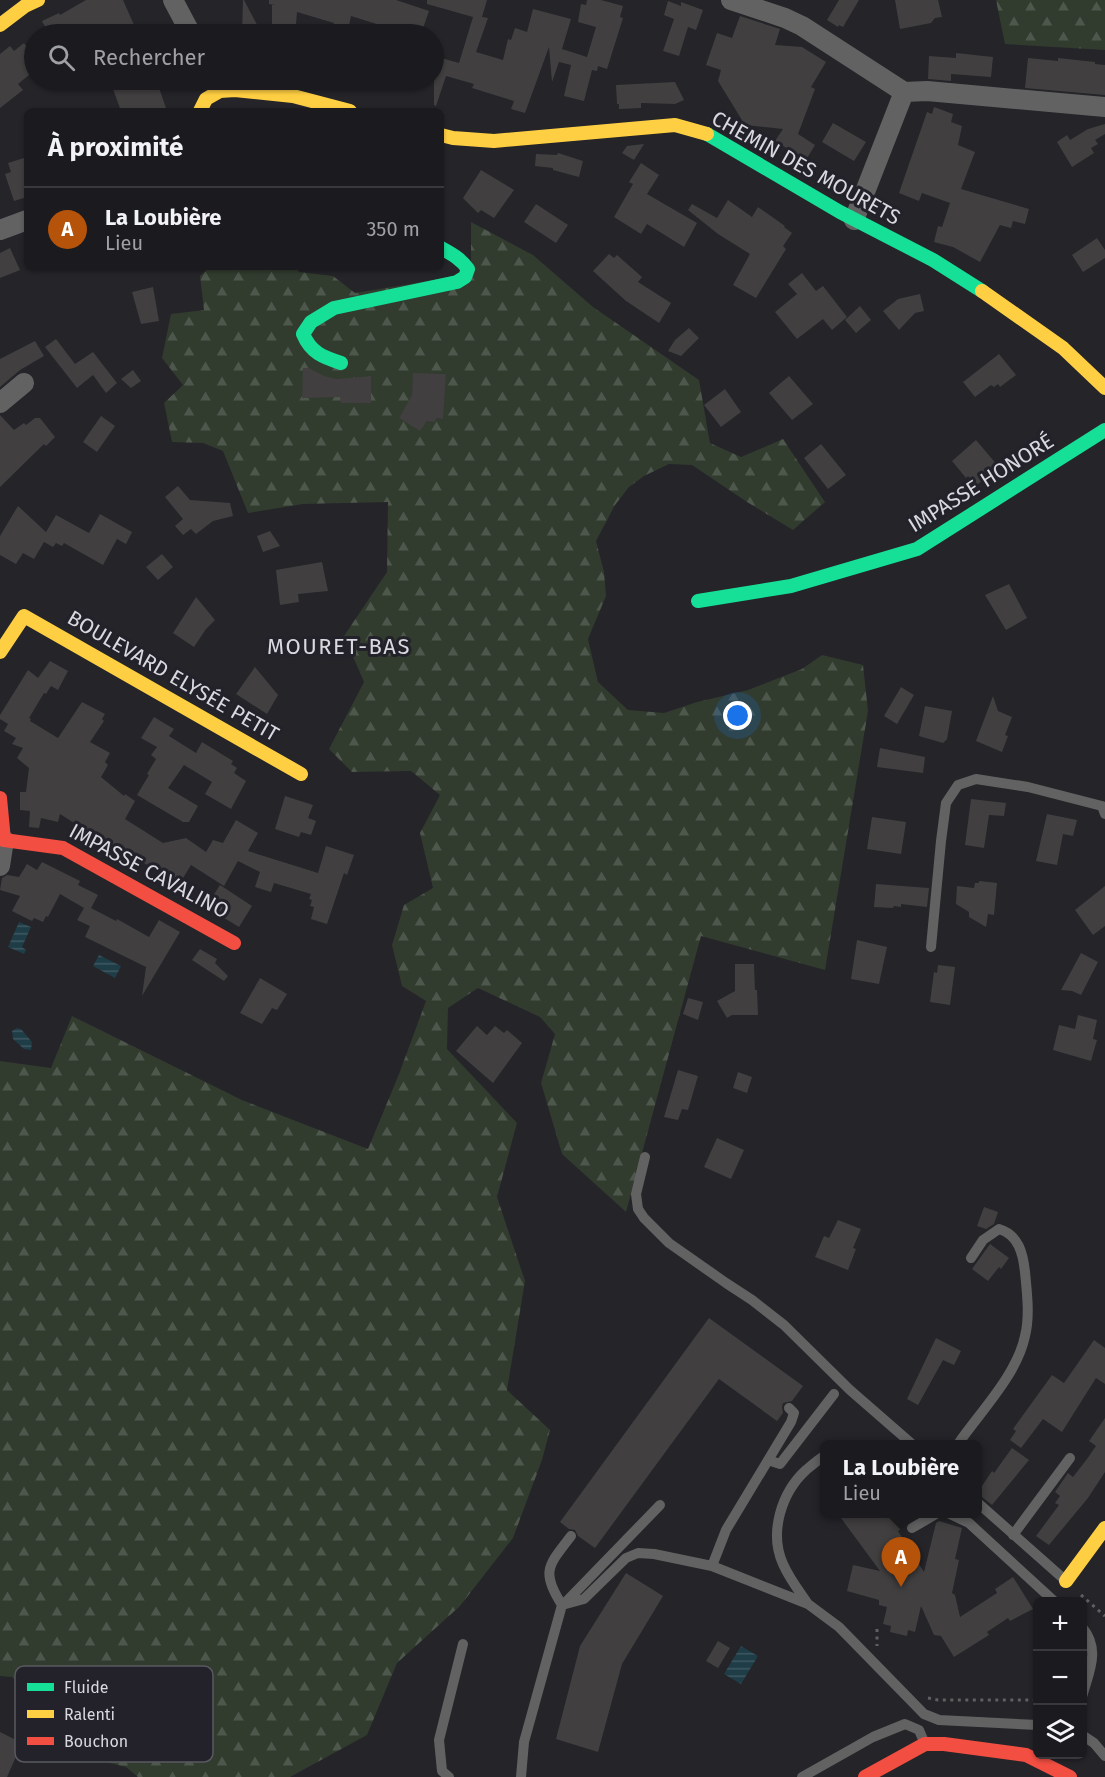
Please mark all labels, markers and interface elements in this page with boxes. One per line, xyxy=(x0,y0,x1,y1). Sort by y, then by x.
search box xyxy=(24,24,444,90)
icon: search xyxy=(45,41,78,74)
text: Rechercher xyxy=(93,44,205,71)
street label: CHEMIN DES MOURETS xyxy=(707,105,905,231)
text: À proximité xyxy=(48,132,183,163)
text: La Loubière xyxy=(105,204,221,231)
text: A xyxy=(62,217,73,241)
text: 350 m xyxy=(366,217,420,241)
text: Lieu xyxy=(105,231,143,255)
street label: IMPASSE HONORÉ xyxy=(903,428,1059,538)
street label: BOULEVARD ELYSÉE PETIT xyxy=(63,605,283,747)
district label: MOURET-BAS xyxy=(267,633,411,660)
your location xyxy=(723,701,752,730)
street label: IMPASSE CAVALINO xyxy=(65,818,233,924)
popup xyxy=(820,1440,982,1518)
text: La Loubière xyxy=(843,1454,959,1481)
text: Lieu xyxy=(843,1481,881,1505)
pin: A xyxy=(882,1538,920,1587)
map controls xyxy=(1033,1597,1087,1759)
button: + xyxy=(1033,1597,1087,1651)
button: − xyxy=(1033,1651,1087,1705)
legend xyxy=(15,1666,213,1762)
text: Fluide xyxy=(64,1678,109,1697)
text: Ralenti xyxy=(64,1705,115,1724)
button: layers xyxy=(1033,1705,1087,1759)
text: Bouchon xyxy=(64,1732,128,1751)

